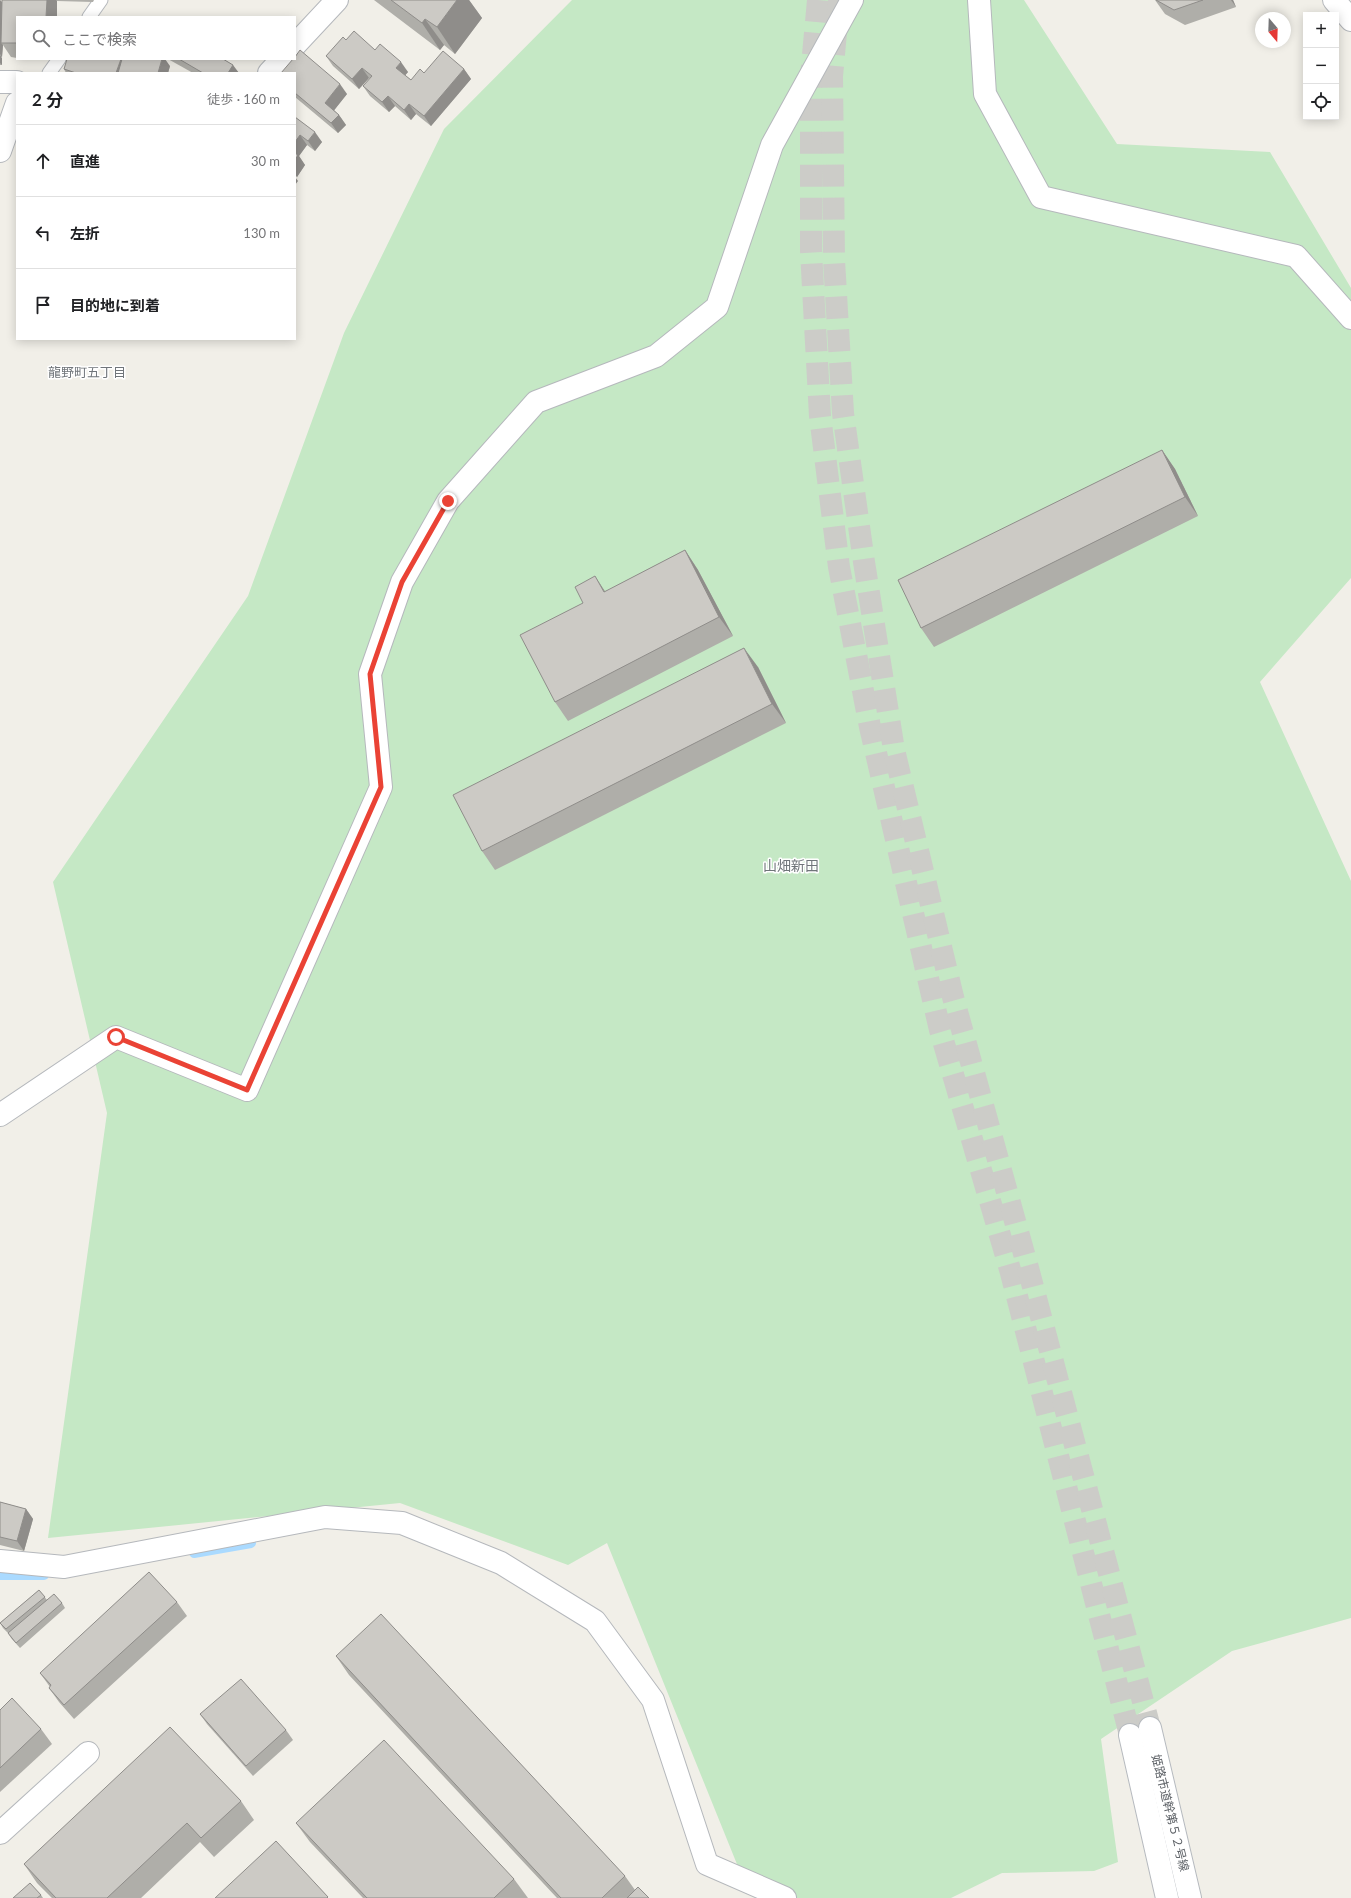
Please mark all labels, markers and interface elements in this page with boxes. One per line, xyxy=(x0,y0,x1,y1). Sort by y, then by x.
north arrow xyxy=(1255,12,1291,48)
map controls xyxy=(1303,12,1339,120)
button: + xyxy=(1303,12,1339,48)
search box xyxy=(16,16,296,60)
icon: search xyxy=(30,27,52,49)
text: ここで検索 xyxy=(62,30,137,48)
button: − xyxy=(1303,48,1339,84)
button: locate xyxy=(1303,84,1339,120)
text: 2 分 xyxy=(32,89,63,110)
text: 徒歩 · 160 m xyxy=(207,91,280,107)
icon: ahead xyxy=(32,150,54,172)
text: 直進 xyxy=(70,152,100,170)
text: 30 m xyxy=(251,153,280,169)
icon: left xyxy=(32,222,54,244)
text: 左折 xyxy=(70,224,100,242)
text: 130 m xyxy=(243,225,280,241)
icon: arrive xyxy=(32,294,54,316)
text: 目的地に到着 xyxy=(70,296,160,314)
district label: 龍野町五丁目 xyxy=(48,364,126,380)
route end xyxy=(439,492,457,510)
district label: 山畑新田 xyxy=(763,857,819,874)
route start xyxy=(107,1028,125,1046)
street label: 姫路市道幹第５２号線 xyxy=(1149,1753,1192,1873)

